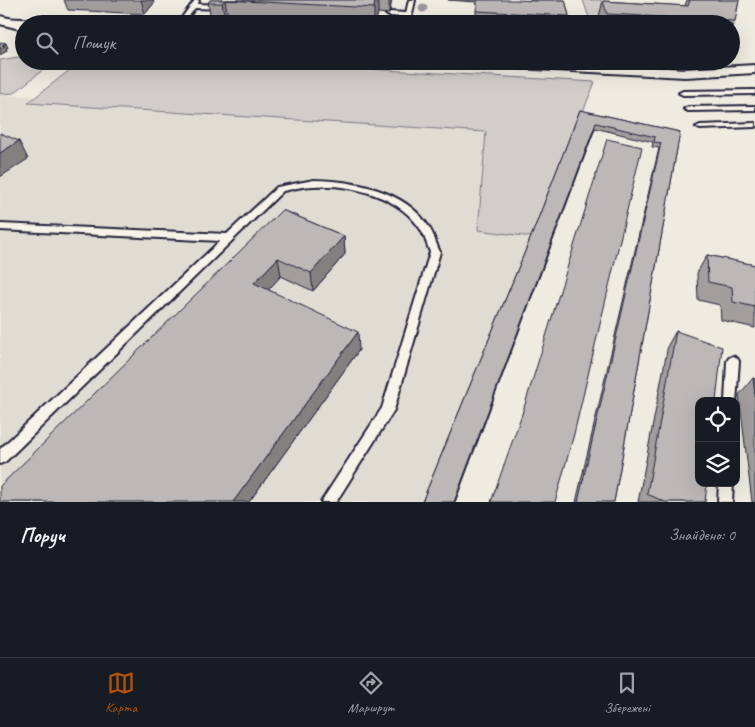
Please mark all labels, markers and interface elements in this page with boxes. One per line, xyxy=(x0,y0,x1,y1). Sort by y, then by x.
search box xyxy=(15,15,740,70)
icon: search xyxy=(33,29,61,57)
text: Пошук xyxy=(73,31,115,55)
map controls xyxy=(695,397,740,487)
button: locate xyxy=(695,397,740,442)
button: layers xyxy=(695,442,740,487)
text: Поруч xyxy=(20,522,65,548)
text: Знайдено: 0 xyxy=(669,525,735,545)
tab: Карта xyxy=(105,669,137,716)
tab: Маршрут xyxy=(348,669,394,716)
tab: Збережені xyxy=(604,669,650,716)

